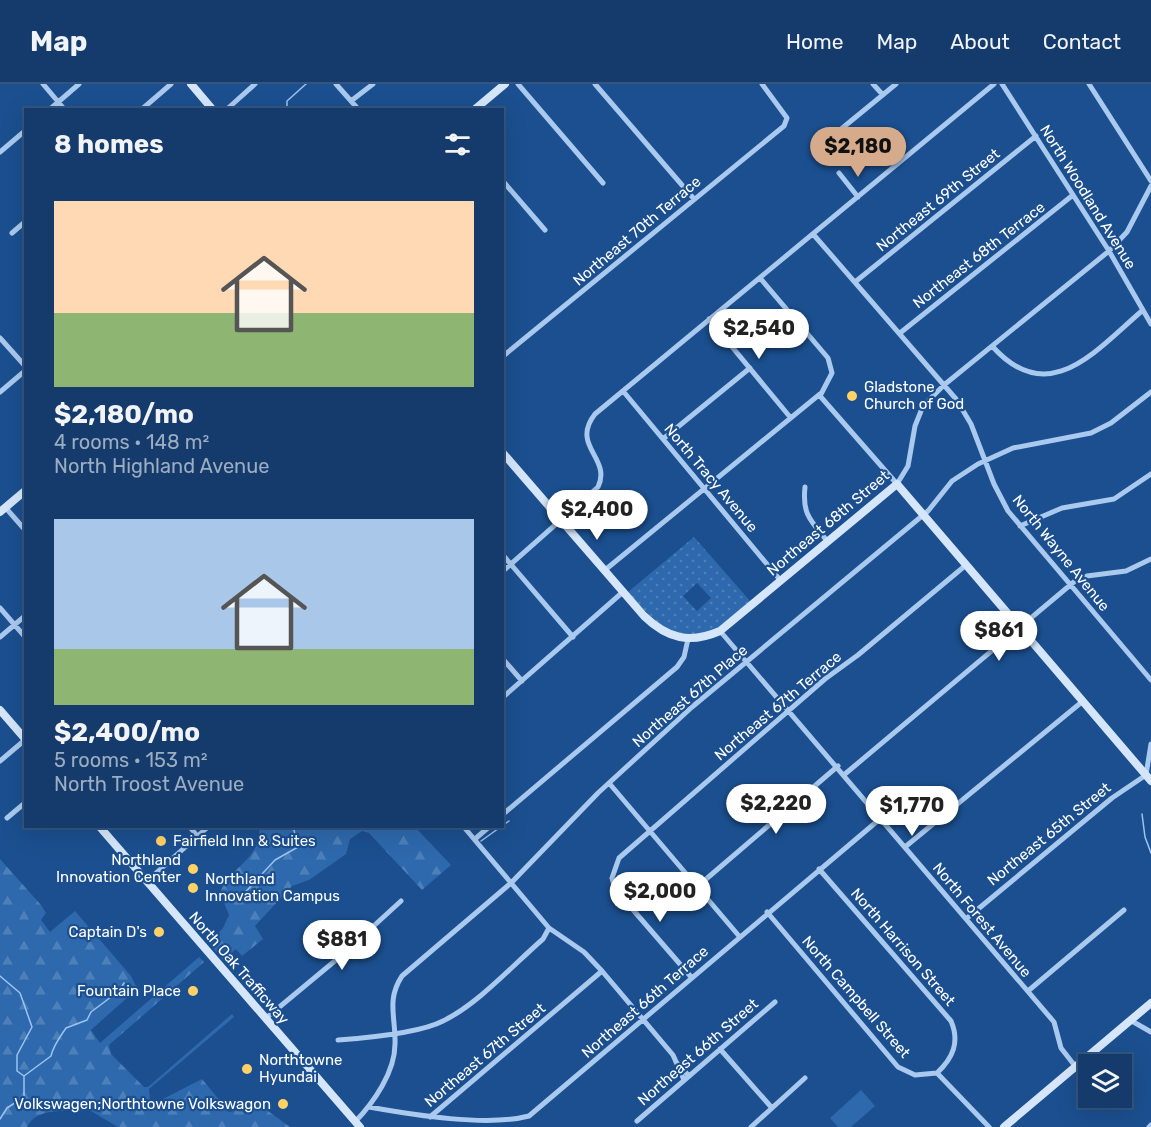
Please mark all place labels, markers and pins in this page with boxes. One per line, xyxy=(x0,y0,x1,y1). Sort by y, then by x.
pin: $2,180 xyxy=(809,127,907,178)
pin: $2,540 xyxy=(710,309,808,360)
place label: Gladstone Church of God xyxy=(864,378,964,413)
marker: Gladstone Church of God xyxy=(845,389,859,403)
pin: $2,400 xyxy=(548,490,646,541)
pin: $861 xyxy=(963,611,1035,662)
pin: $2,220 xyxy=(727,784,825,835)
pin: $1,770 xyxy=(863,786,961,837)
place label: Fairfield Inn & Suites xyxy=(173,832,316,850)
marker: Fairfield Inn & Suites xyxy=(154,834,168,848)
place label: Northland Innovation Center xyxy=(56,851,181,886)
marker: Northland Innovation Center xyxy=(186,862,200,876)
place label: Northland Innovation Campus xyxy=(205,870,340,905)
pin: $2,000 xyxy=(611,872,709,923)
marker: Northland Innovation Campus xyxy=(186,881,200,895)
pin: $881 xyxy=(306,920,378,971)
place label: Captain D's xyxy=(68,923,147,941)
marker: Captain D's xyxy=(152,925,166,939)
place label: Fountain Place xyxy=(77,982,181,1000)
marker: Fountain Place xyxy=(186,984,200,998)
place label: Northtowne Hyundai xyxy=(259,1051,342,1086)
marker: Northtowne Hyundai xyxy=(240,1062,254,1076)
place label: Volkswagen;Northtowne Volkswagon xyxy=(14,1095,271,1113)
marker: Volkswagen;Northtowne Volkswagon xyxy=(276,1097,290,1111)

